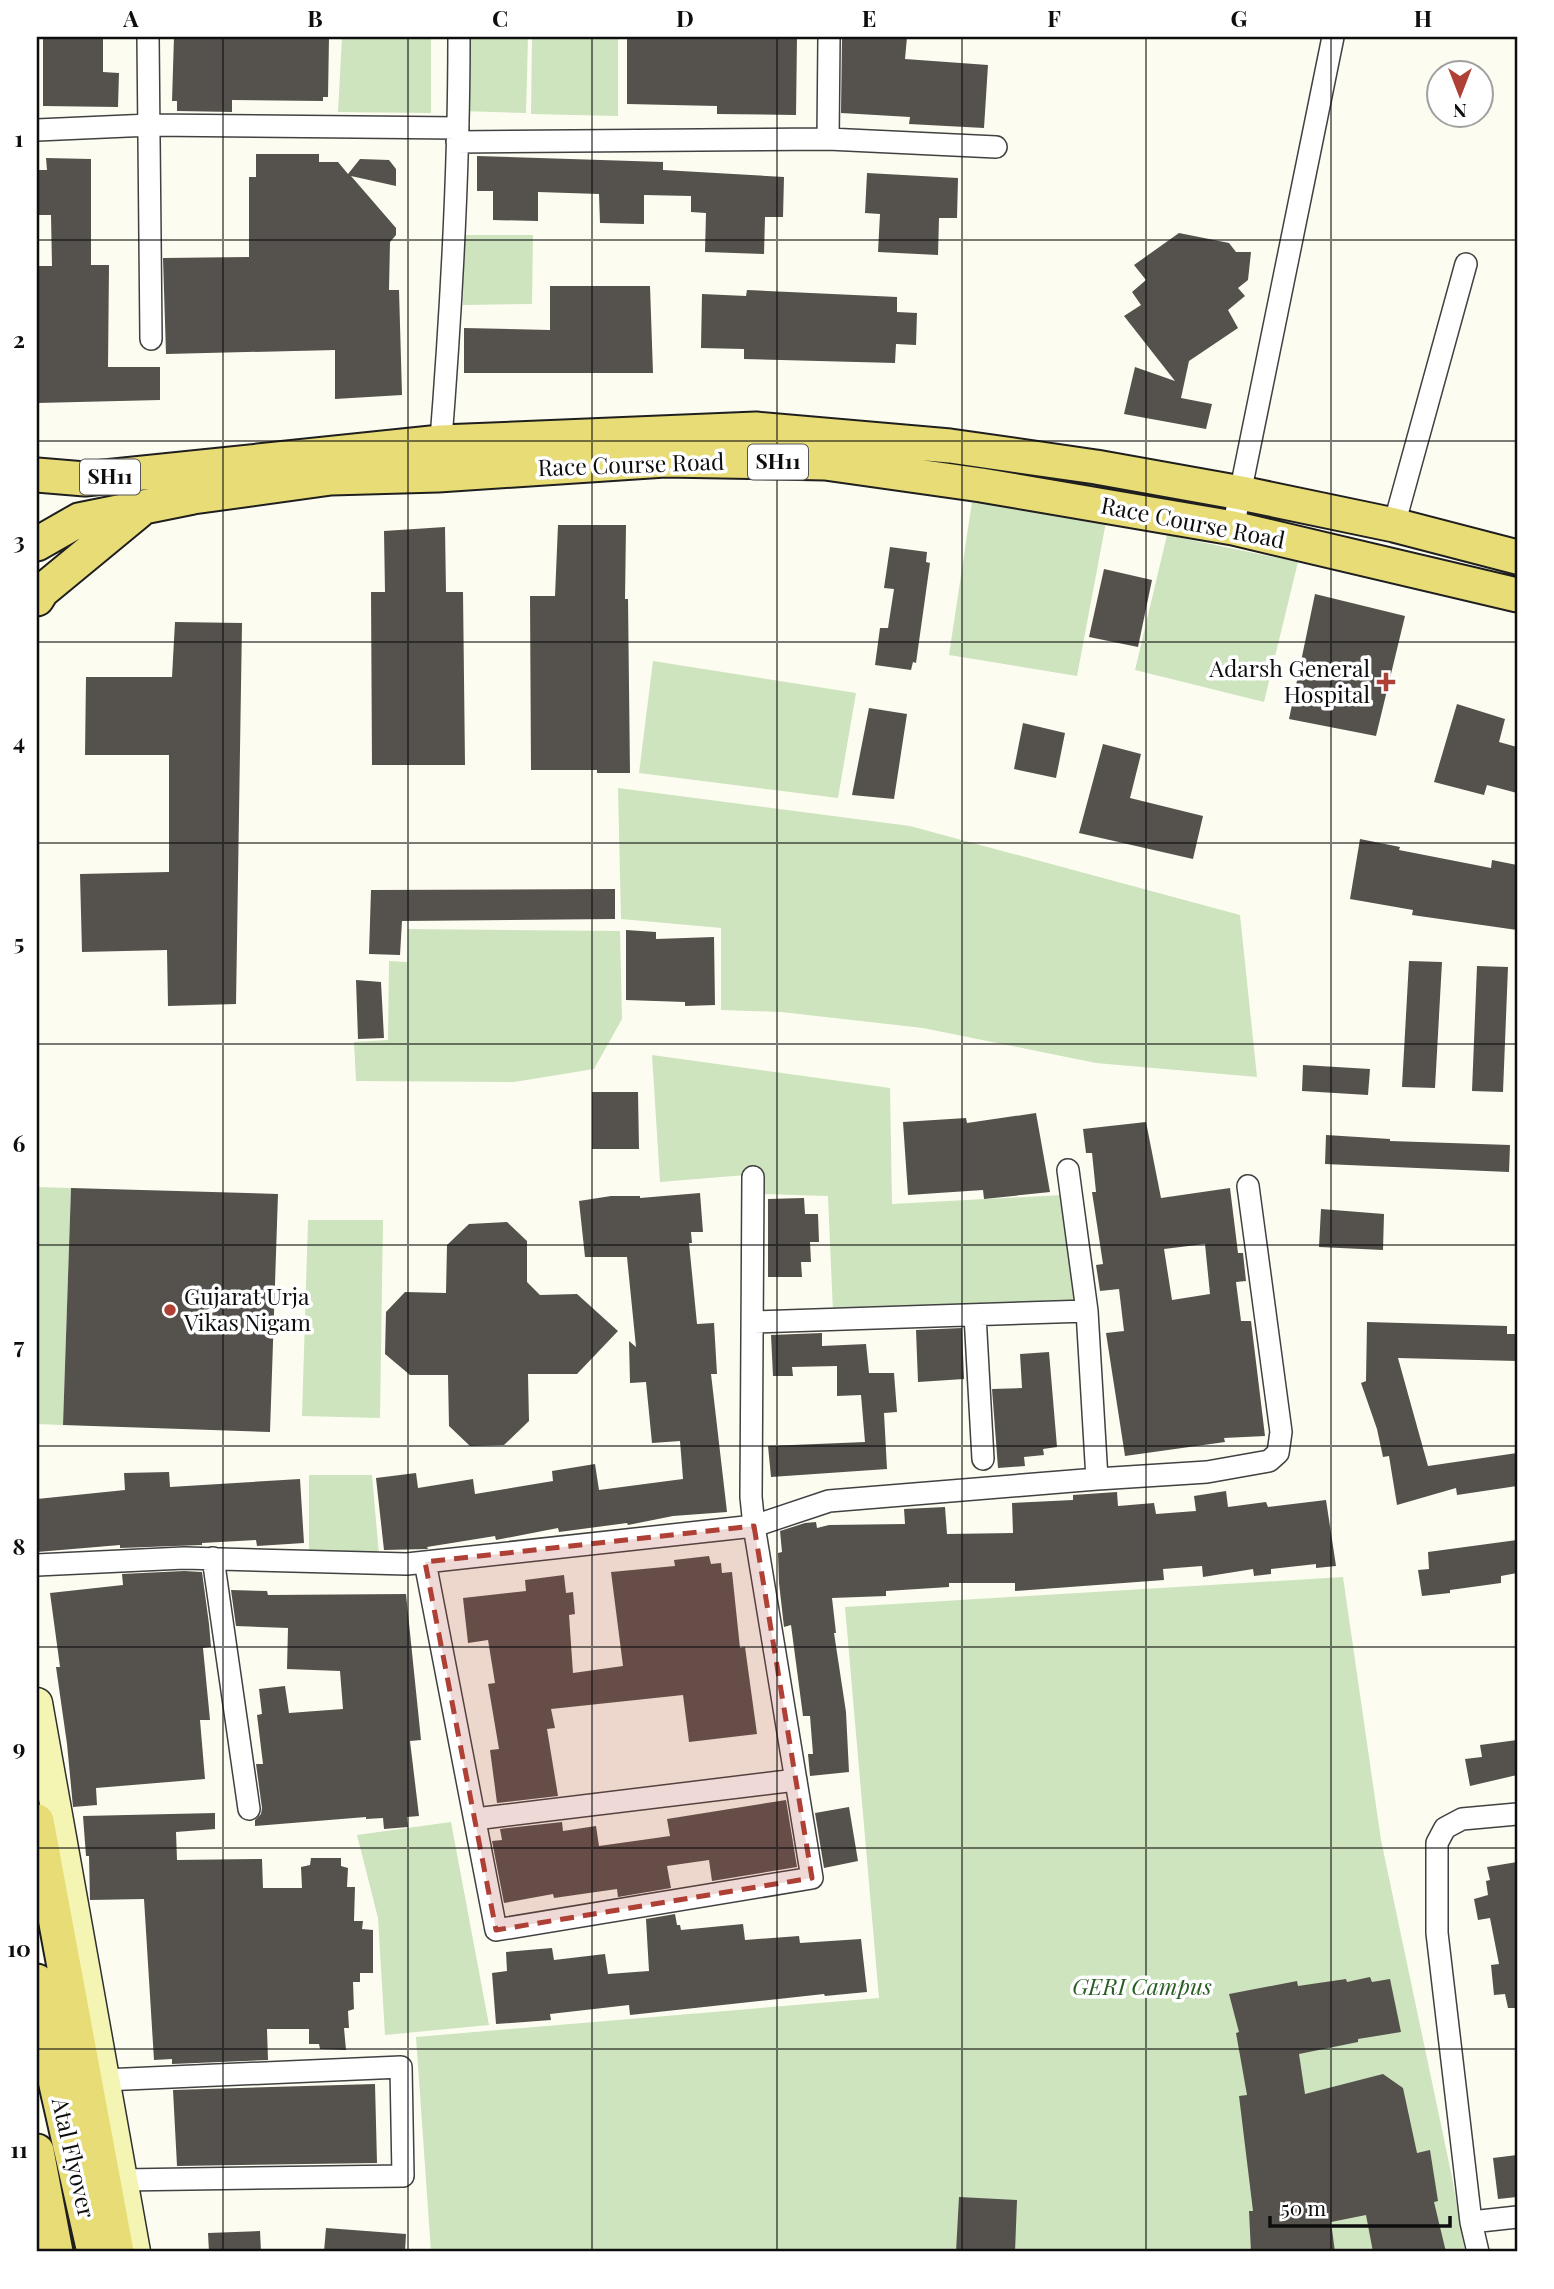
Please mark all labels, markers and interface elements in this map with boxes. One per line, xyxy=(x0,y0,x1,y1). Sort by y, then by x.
text: A xyxy=(122,2,139,33)
text: B xyxy=(307,2,323,33)
text: C xyxy=(492,2,508,33)
text: D xyxy=(676,2,694,33)
text: E xyxy=(862,2,876,33)
text: F xyxy=(1047,2,1061,33)
text: G xyxy=(1231,2,1248,33)
text: H xyxy=(1414,2,1432,33)
north arrow xyxy=(1424,60,1494,130)
text: N xyxy=(1453,99,1467,125)
text: 1 xyxy=(15,122,24,153)
text: 2 xyxy=(13,323,25,354)
road number: SH11 xyxy=(748,444,808,480)
street label: Race Course Road xyxy=(537,445,725,482)
road number: SH11 xyxy=(80,460,140,494)
street label: Race Course Road xyxy=(1099,488,1288,555)
text: 3 xyxy=(13,524,25,555)
place label: Adarsh General Hospital xyxy=(1208,652,1370,709)
marker: Adarsh General Hospital xyxy=(1376,672,1396,692)
text: 4 xyxy=(13,725,25,756)
text: 5 xyxy=(14,926,24,957)
text: 6 xyxy=(13,1127,26,1158)
place label: Gujarat Urja Vikas Nigam xyxy=(183,1280,312,1337)
marker: Gujarat Urja Vikas Nigam xyxy=(162,1302,178,1318)
text: 7 xyxy=(14,1329,25,1360)
text: 8 xyxy=(13,1530,25,1561)
text: 9 xyxy=(13,1731,25,1762)
text: 10 xyxy=(7,1932,31,1963)
park label: GERI Campus xyxy=(1072,1970,1212,2001)
street label: Atal Flyover xyxy=(45,2093,103,2221)
text: 11 xyxy=(10,2133,28,2164)
scale bar xyxy=(1270,2184,1451,2228)
text: 50 m xyxy=(1281,2193,1327,2221)

